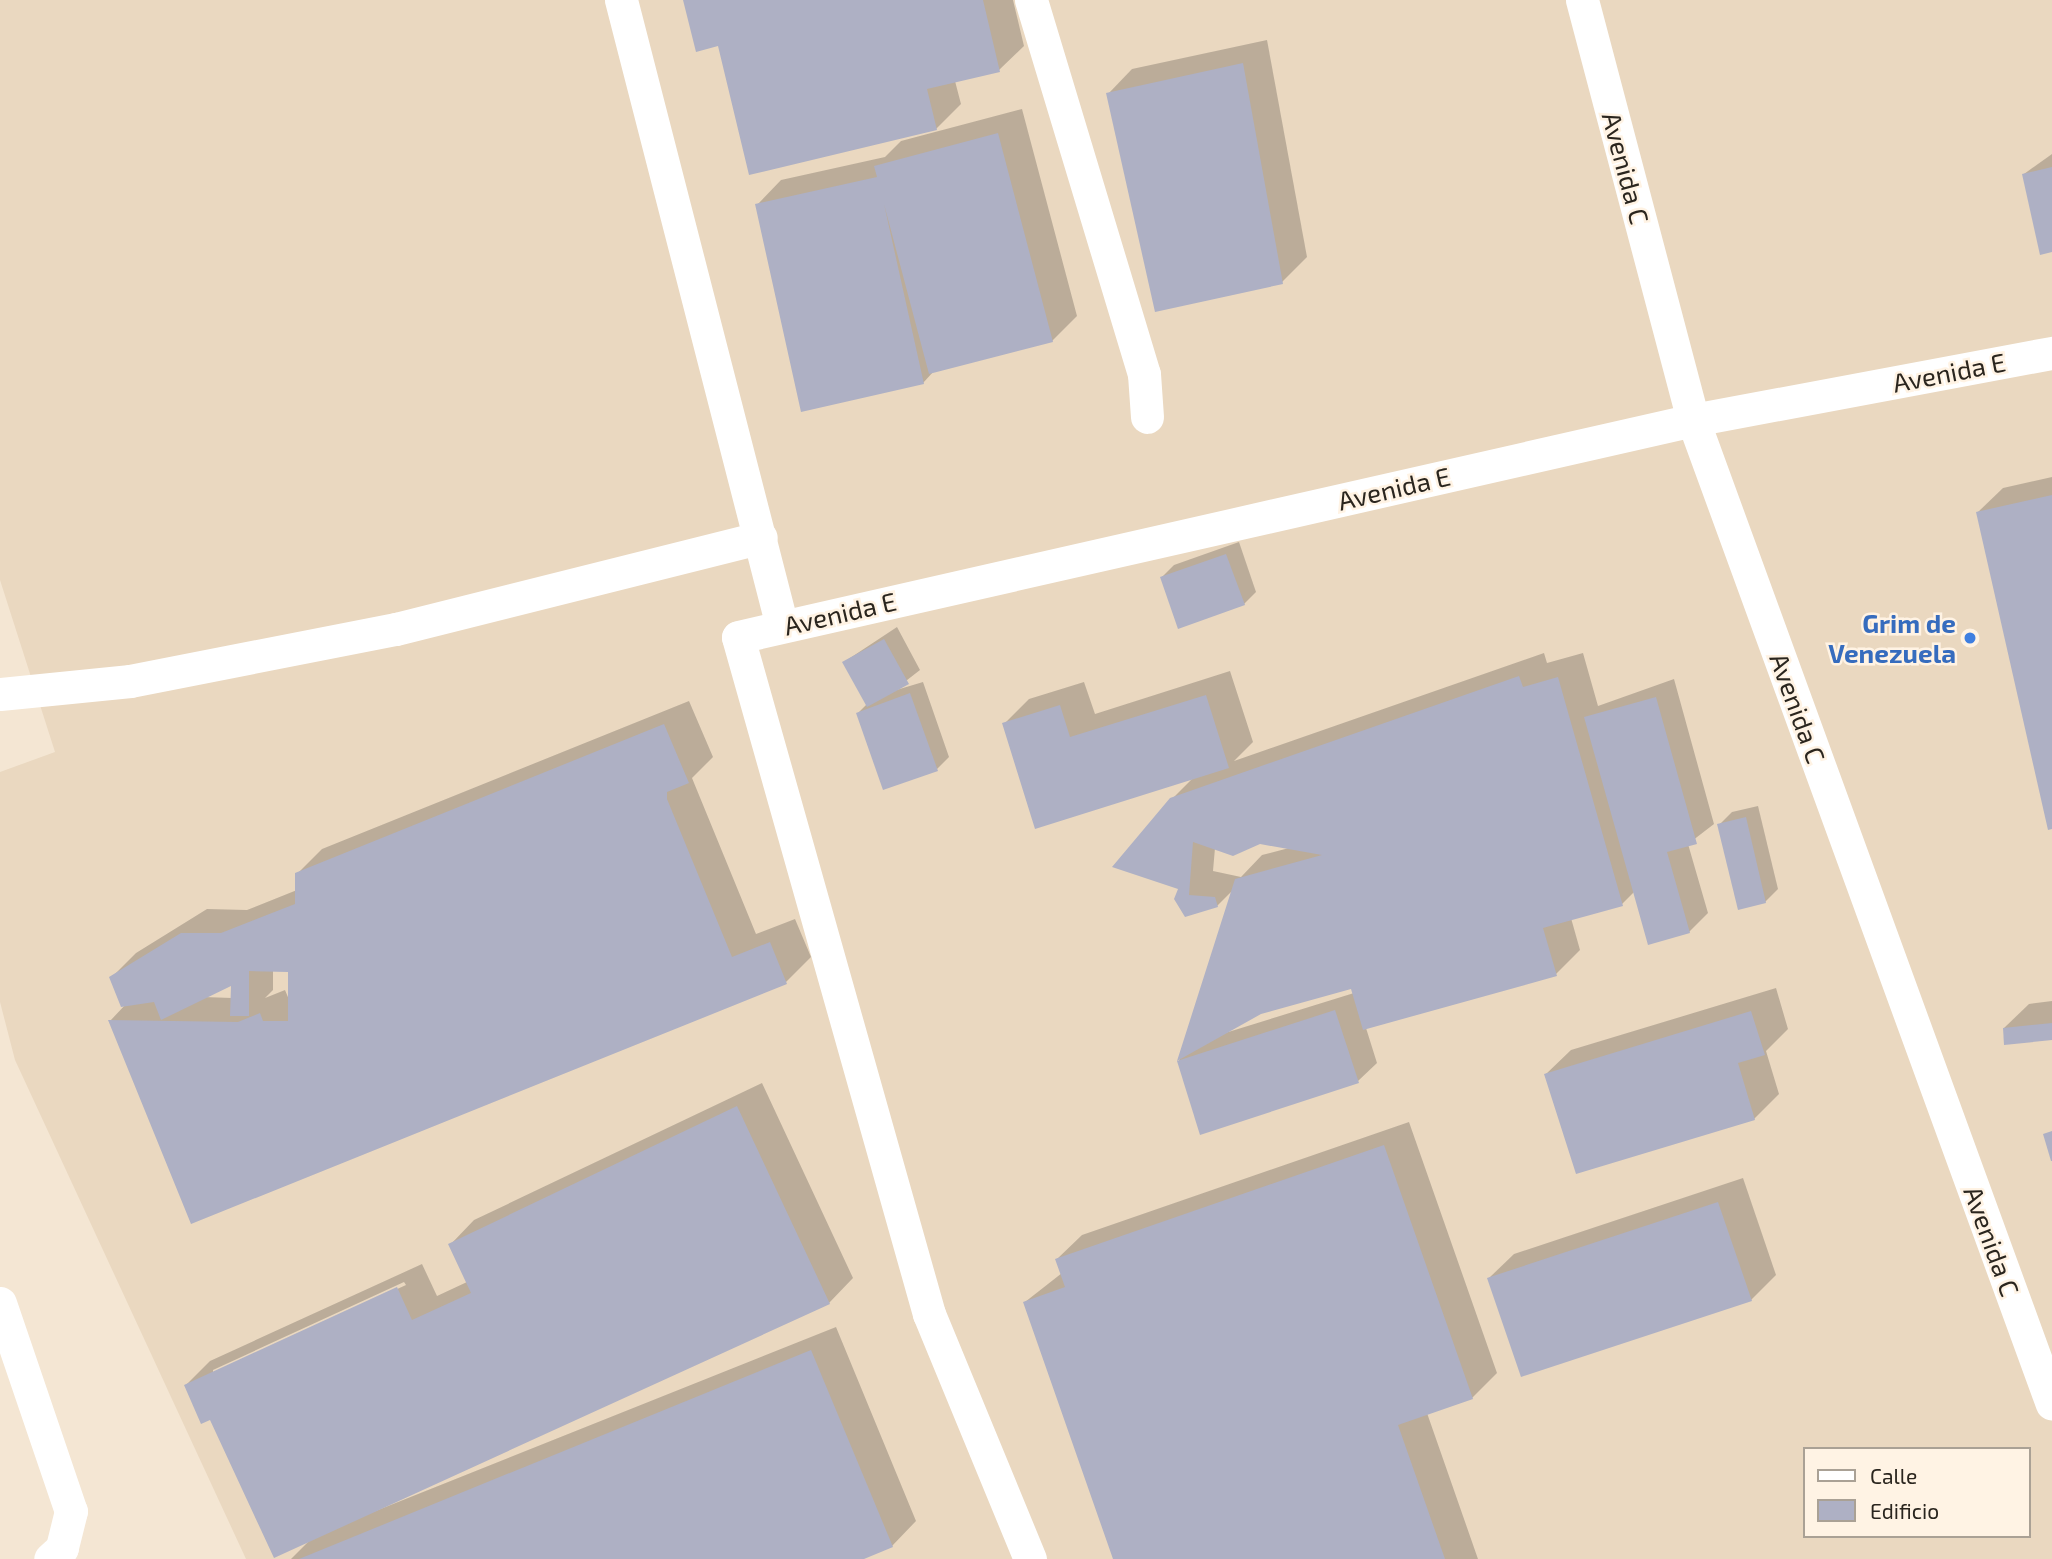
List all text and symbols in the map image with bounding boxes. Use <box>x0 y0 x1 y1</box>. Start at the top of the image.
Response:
street label: Avenida C <box>1596 109 1656 227</box>
street label: Avenida E <box>1890 346 2008 398</box>
street label: Avenida E <box>1335 460 1453 516</box>
street label: Avenida E <box>781 585 899 641</box>
place label: Grim de Venezuela <box>1828 607 1956 668</box>
marker: Grim de Venezuela <box>1962 630 1978 646</box>
street label: Avenida C <box>1764 649 1832 767</box>
street label: Avenida C <box>1958 1182 2026 1300</box>
legend <box>1804 1447 2031 1538</box>
text: Calle <box>1870 1463 1917 1488</box>
text: Edificio <box>1870 1498 1939 1523</box>

